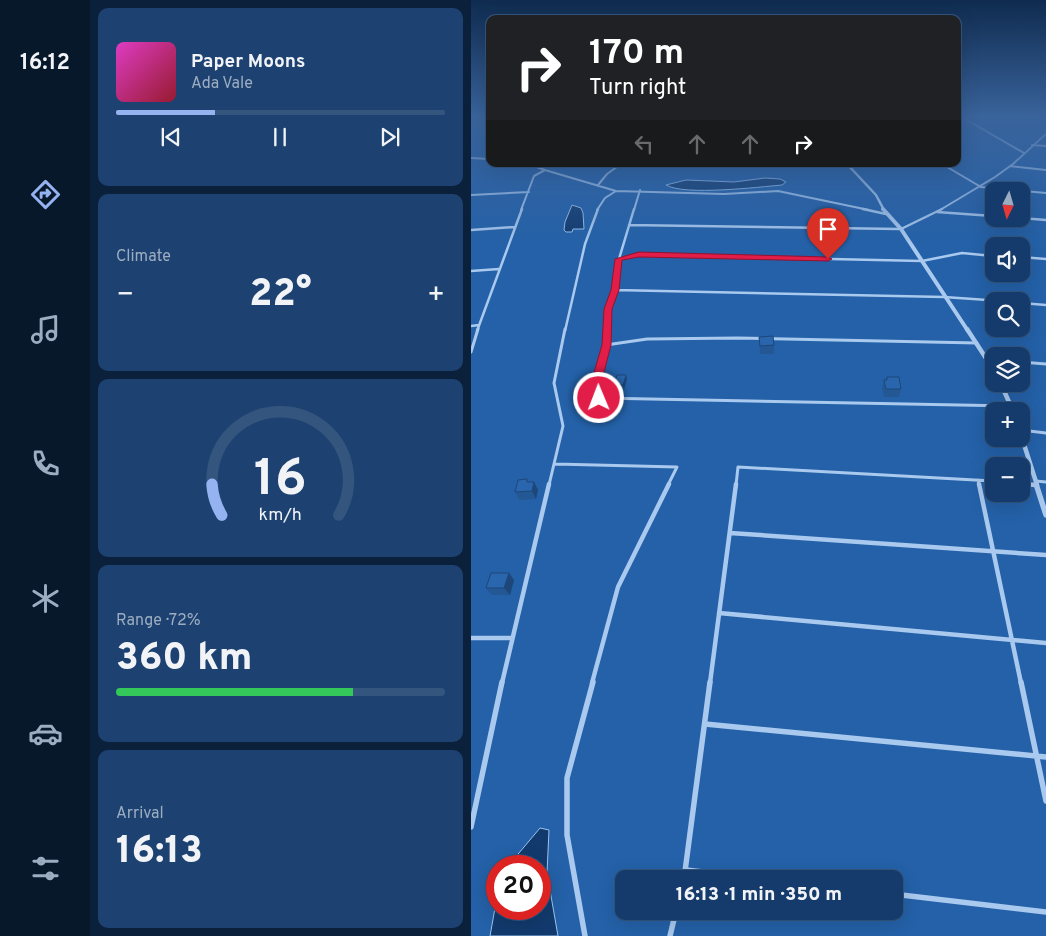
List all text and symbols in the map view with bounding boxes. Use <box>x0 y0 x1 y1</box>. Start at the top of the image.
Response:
text: 170 m <box>589 32 684 76</box>
icon: right <box>506 35 571 100</box>
text: 16:12 <box>20 50 70 77</box>
text: Paper Moons <box>191 50 305 74</box>
text: Ada Vale <box>191 74 253 94</box>
text: Turn right <box>589 75 686 102</box>
icon: previous <box>157 123 185 151</box>
icon: pause <box>266 123 294 151</box>
icon: next <box>376 123 404 151</box>
icon: left <box>630 130 658 158</box>
icon: ahead <box>683 130 711 158</box>
icon: ahead <box>736 130 764 158</box>
icon: right <box>789 130 817 158</box>
icon: directions <box>28 177 63 212</box>
north arrow <box>985 182 1030 228</box>
map controls <box>985 182 1030 502</box>
pin <box>807 208 849 259</box>
icon: arrive <box>814 215 842 243</box>
button: sound <box>985 237 1030 282</box>
text: Climate <box>116 247 171 267</box>
text: 22° <box>249 271 312 320</box>
text: − <box>116 278 134 314</box>
text: + <box>427 278 445 314</box>
button: search <box>985 292 1030 337</box>
icon: music <box>28 312 63 347</box>
button: layers <box>985 347 1030 392</box>
position arrow <box>572 371 624 423</box>
button: + <box>985 402 1030 447</box>
icon: phone <box>28 446 63 481</box>
text: 16 <box>254 448 307 514</box>
button: − <box>985 457 1030 502</box>
text: km/h <box>259 504 302 527</box>
icon: climate <box>28 581 63 616</box>
text: Range · 72% <box>116 611 201 631</box>
text: 360 km <box>116 635 252 684</box>
icon: car <box>28 716 63 751</box>
text: Arrival <box>116 804 164 824</box>
text: 16:13 <box>116 828 203 877</box>
icon: filters <box>28 851 63 886</box>
speed limit sign: 20 <box>486 855 551 920</box>
text: 16:13 · 1 min · 350 m <box>676 883 842 907</box>

